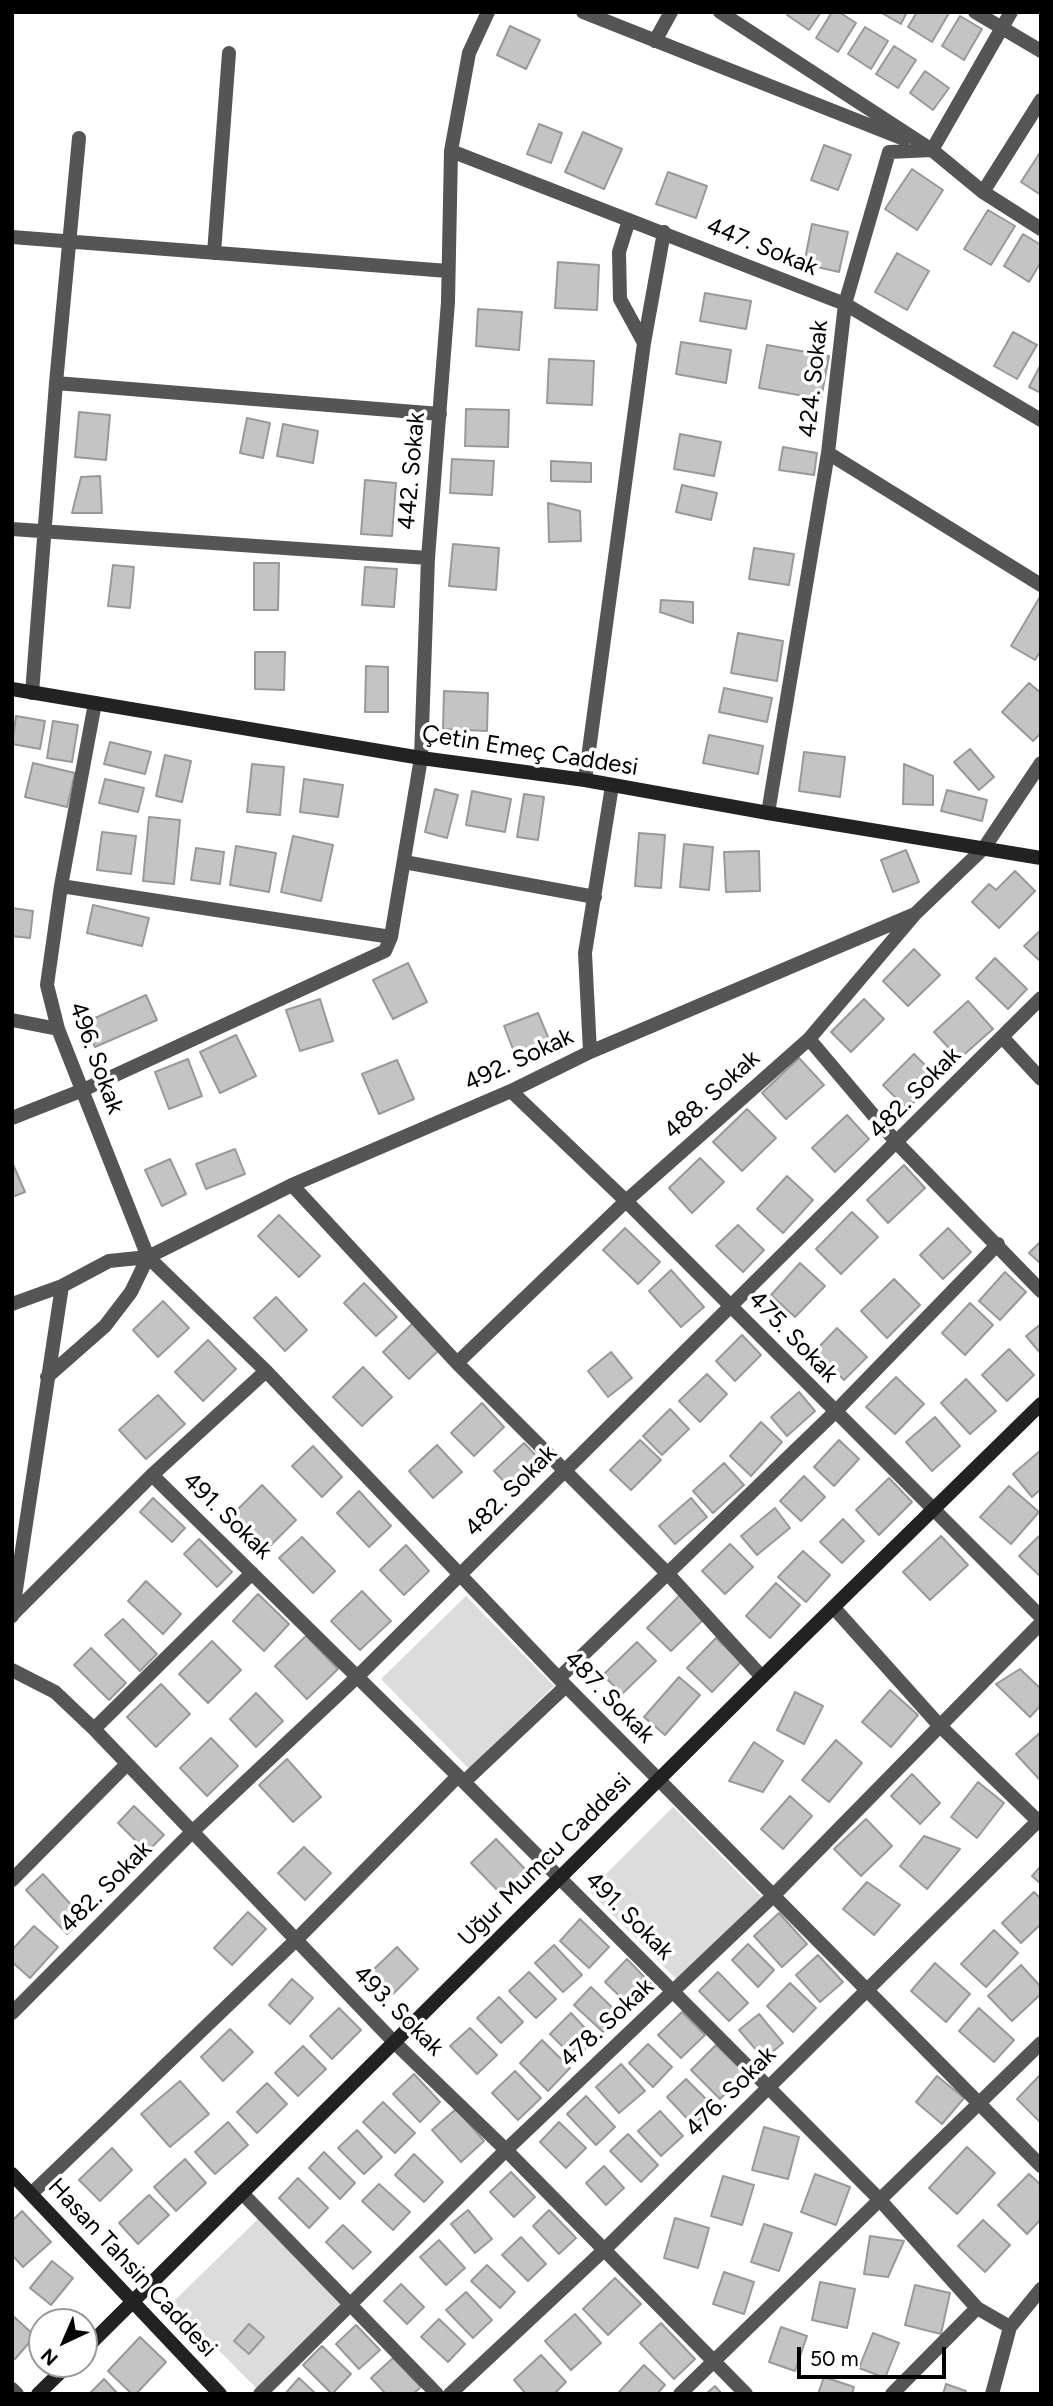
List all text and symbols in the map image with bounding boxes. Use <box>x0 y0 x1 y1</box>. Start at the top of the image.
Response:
street label: 447. Sokak <box>702 212 822 282</box>
street label: 424. Sokak <box>794 319 834 439</box>
street label: 442. Sokak <box>393 411 431 531</box>
street label: Çetin Emeç Caddesi <box>420 720 640 782</box>
street label: 496. Sokak <box>62 998 130 1118</box>
street label: 492. Sokak <box>460 1022 578 1098</box>
street label: 482. Sokak <box>863 1041 967 1145</box>
street label: 488. Sokak <box>658 1044 766 1146</box>
street label: 475. Sokak <box>742 1285 844 1389</box>
street label: 482. Sokak <box>459 1439 563 1543</box>
street label: 491. Sokak <box>176 1466 278 1566</box>
street label: 487. Sokak <box>558 1645 660 1749</box>
street label: Uğur Mumcu Caddesi <box>453 1768 637 1952</box>
street label: 482. Sokak <box>54 1835 158 1939</box>
street label: 491. Sokak <box>579 1866 679 1966</box>
street label: 493. Sokak <box>347 1960 449 2062</box>
street label: 478. Sokak <box>554 1972 660 2074</box>
street label: 476. Sokak <box>680 2041 782 2143</box>
street label: Hasan Tahsin Caddesi <box>42 2173 222 2363</box>
north arrow <box>28 2308 98 2378</box>
scale bar <box>801 2332 950 2376</box>
text: N <box>36 2344 63 2370</box>
text: 50 m <box>810 2346 859 2371</box>

